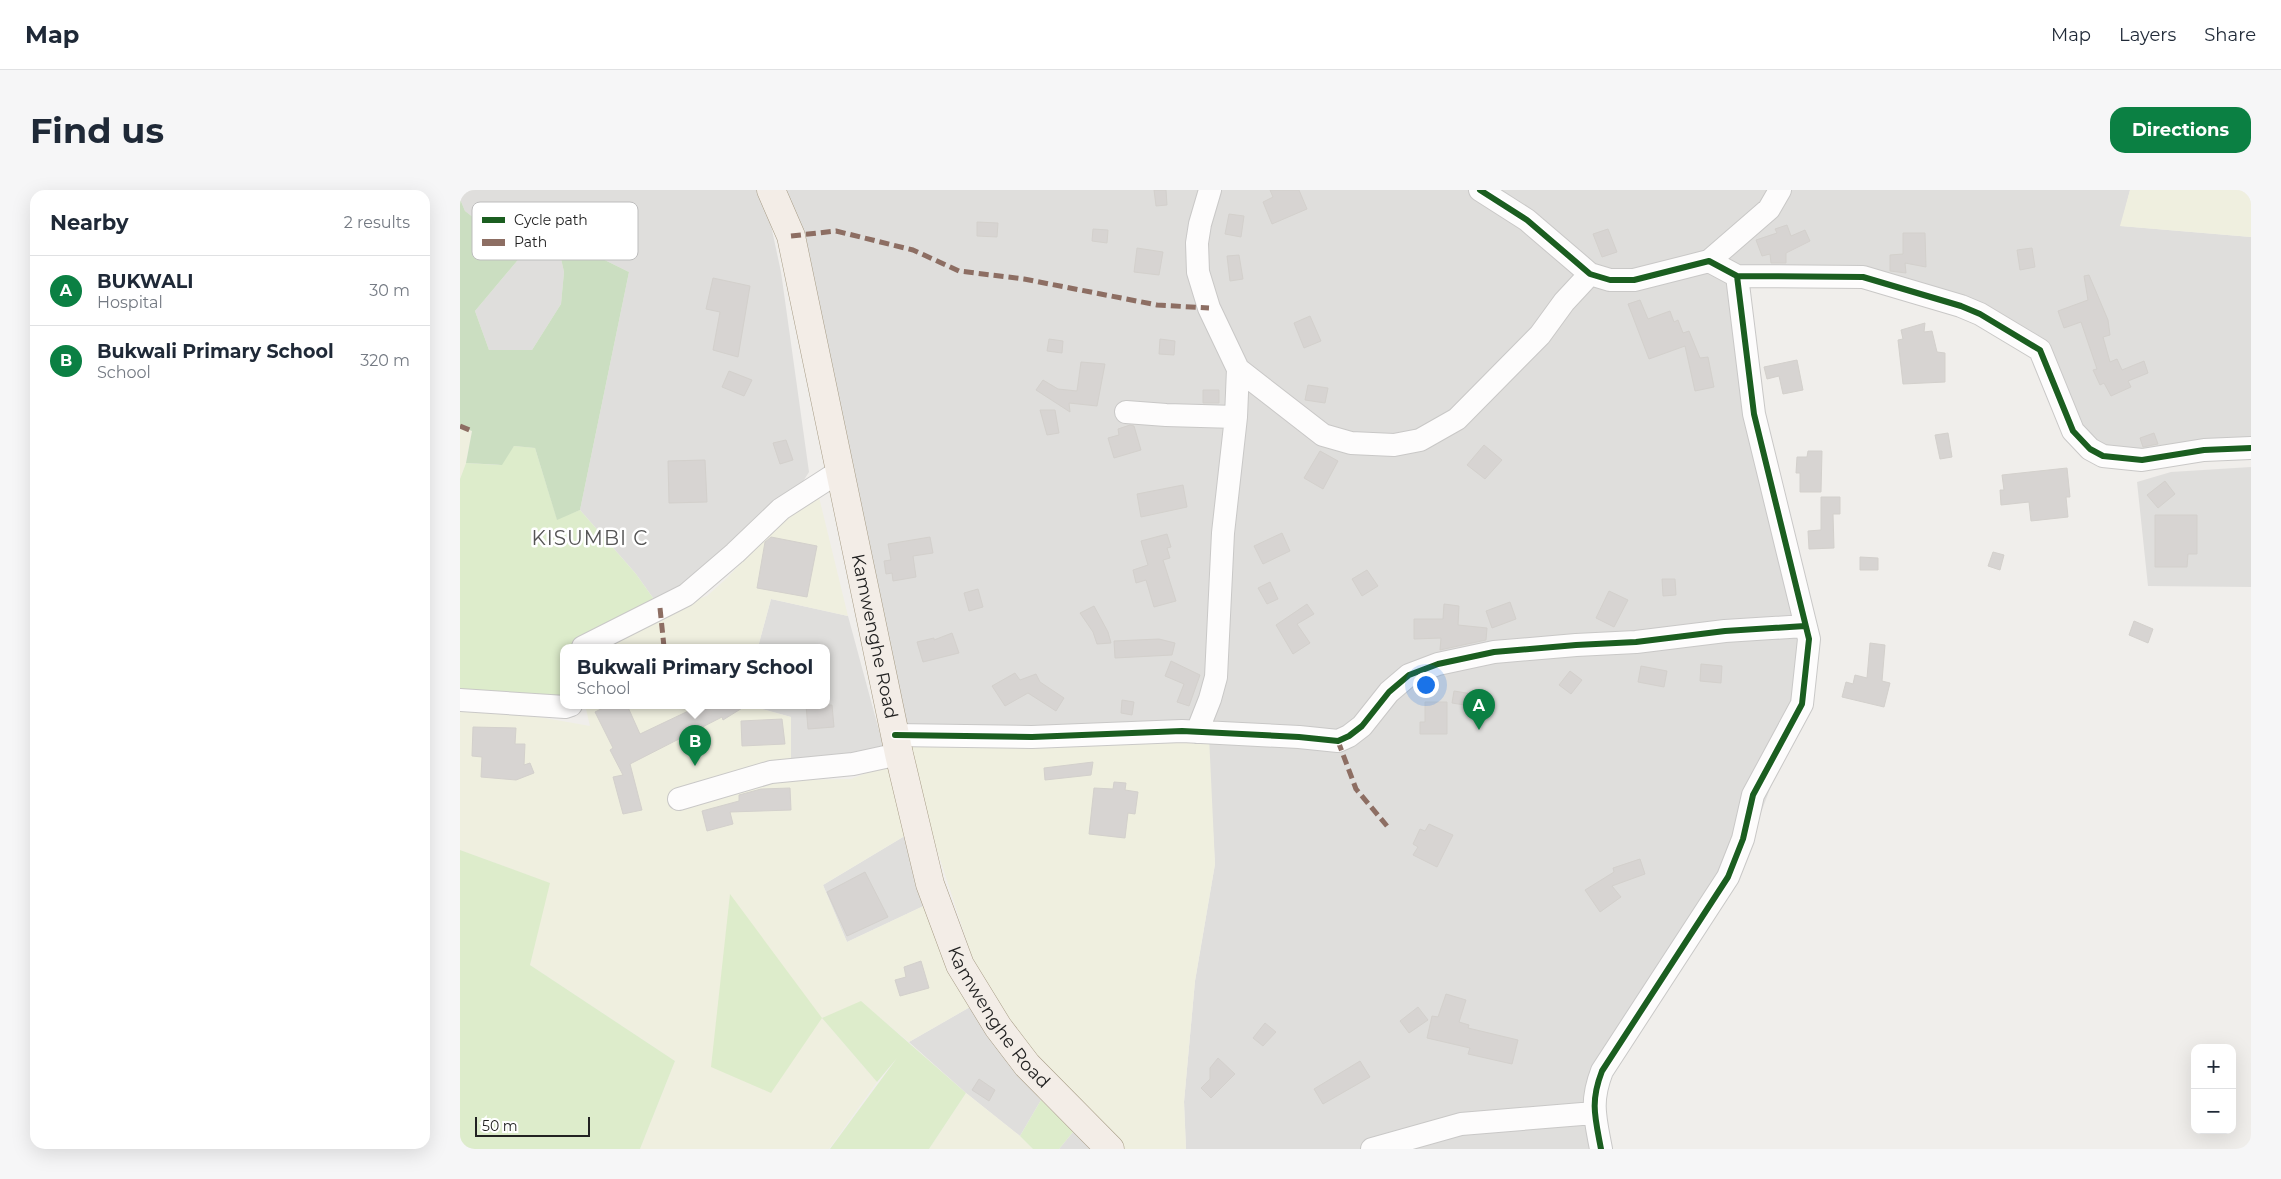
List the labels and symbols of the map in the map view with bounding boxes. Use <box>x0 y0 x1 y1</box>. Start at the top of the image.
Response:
legend <box>472 202 638 260</box>
text: Cycle path <box>514 211 588 229</box>
text: Path <box>514 233 547 251</box>
district label: KISUMBI C <box>531 526 649 550</box>
street label: Kamwenghe Road <box>847 552 902 721</box>
your location <box>1413 672 1439 698</box>
pin: A <box>1463 689 1495 730</box>
pin: B <box>679 725 711 766</box>
street label: Kamwenghe Road <box>943 943 1055 1093</box>
scale bar <box>475 1114 590 1137</box>

